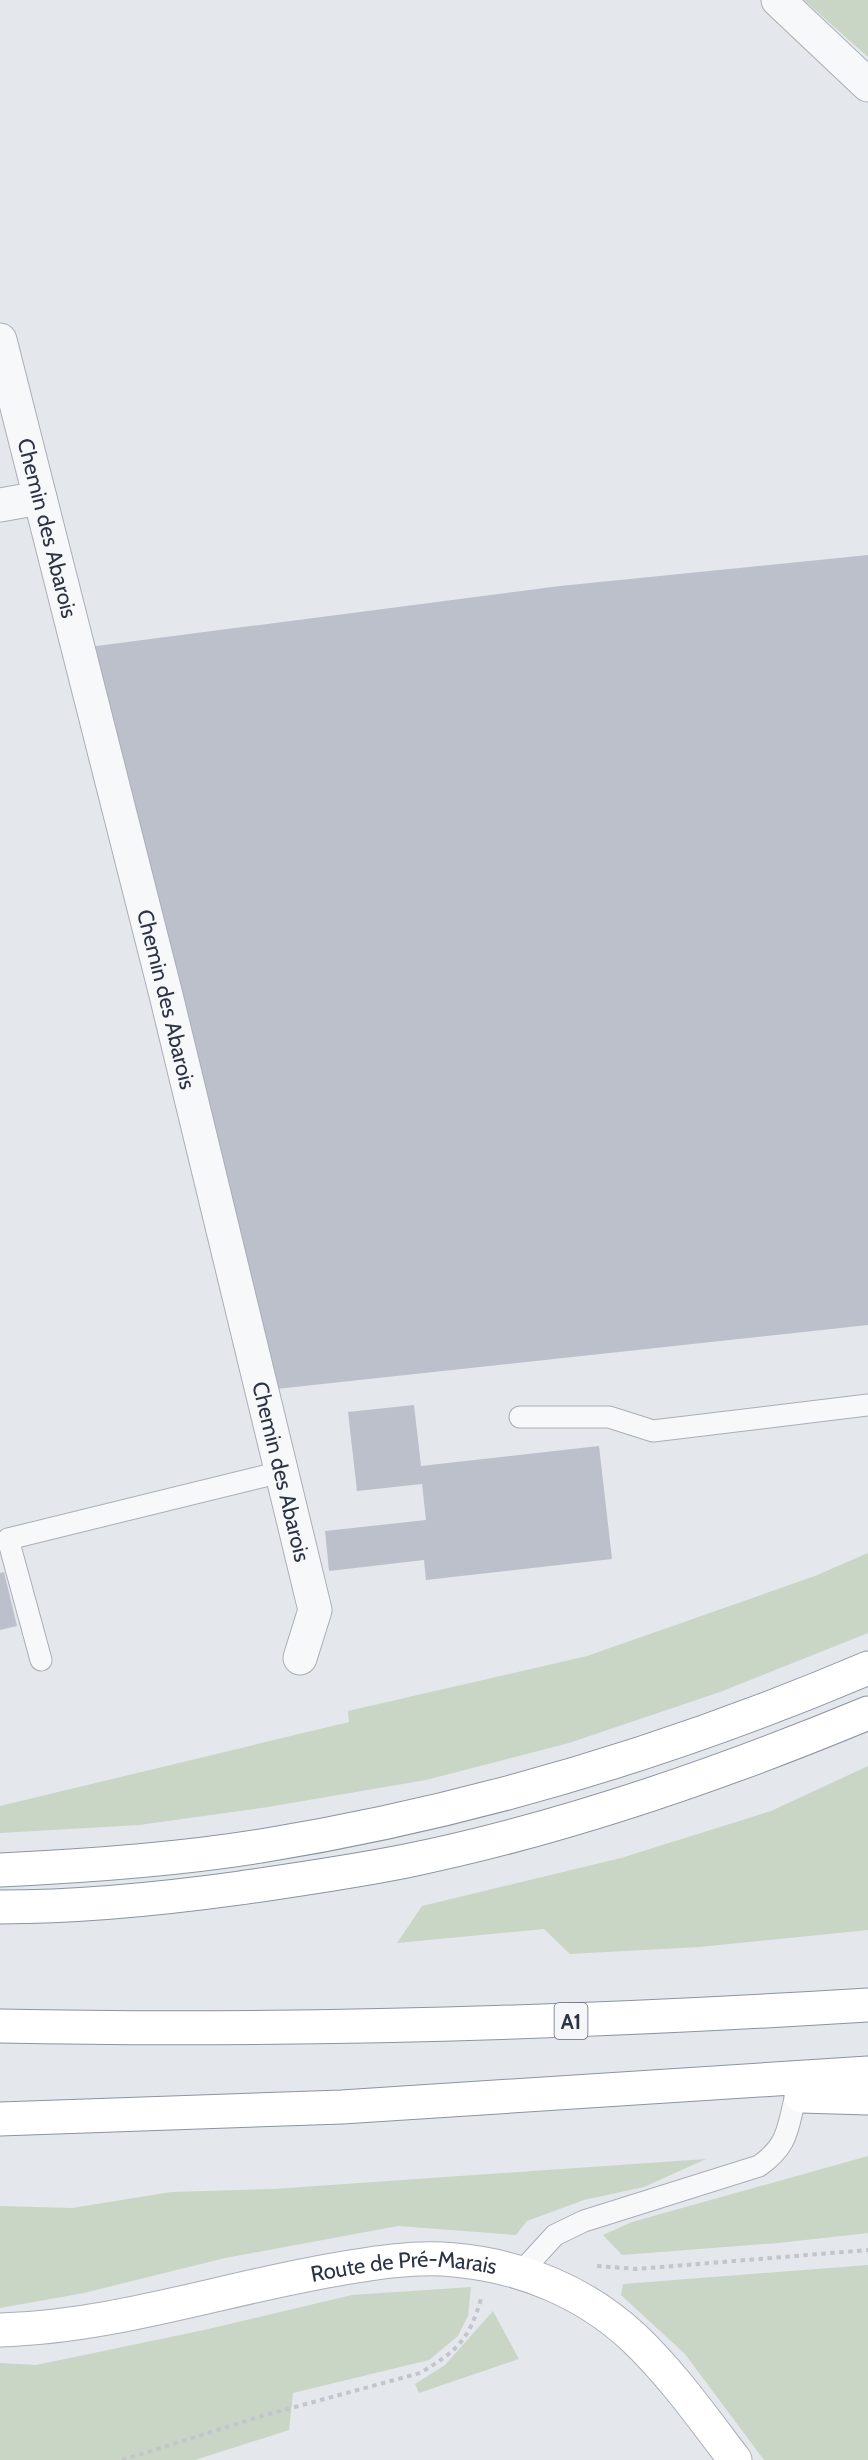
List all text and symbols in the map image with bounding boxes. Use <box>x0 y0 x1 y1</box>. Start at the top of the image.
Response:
street label: Chemin des Abarois <box>12 435 83 621</box>
street label: Chemin des Abarois <box>131 906 202 1092</box>
street label: Chemin des Abarois <box>247 1379 316 1564</box>
road number: A1 <box>554 2003 588 2039</box>
street label: Route de Pré-Marais <box>308 2245 499 2287</box>

